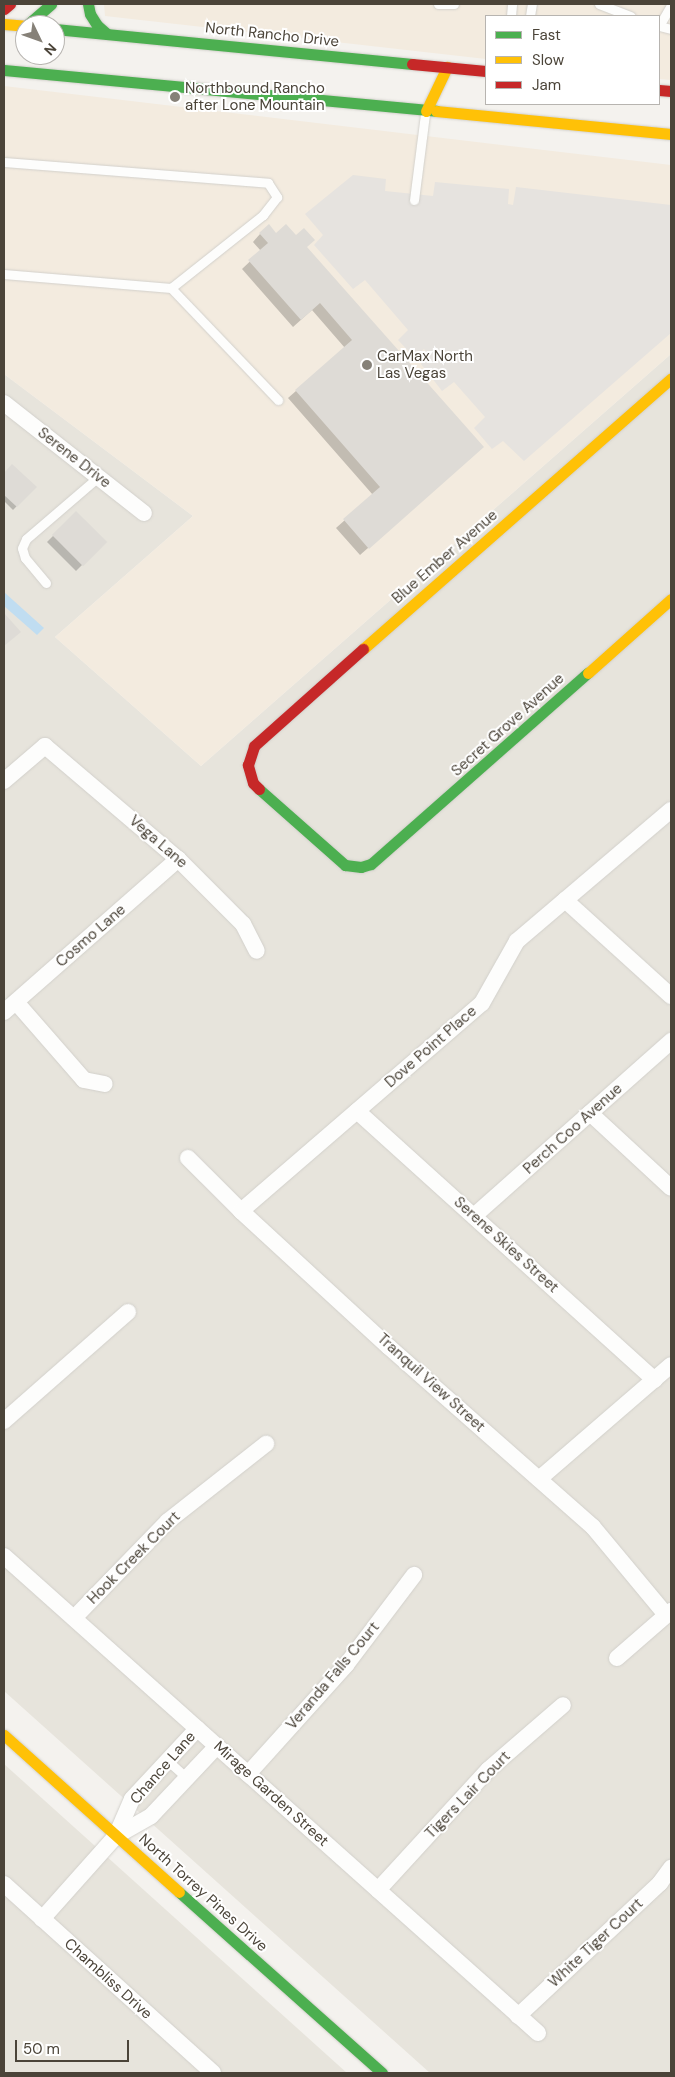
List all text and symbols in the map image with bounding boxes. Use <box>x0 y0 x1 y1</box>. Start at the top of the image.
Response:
north arrow <box>15 15 65 65</box>
legend <box>485 15 660 105</box>
street label: North Rancho Drive <box>204 19 340 51</box>
text: Fast <box>532 25 561 45</box>
text: N <box>40 40 61 59</box>
text: Slow <box>532 50 564 70</box>
text: Jam <box>532 75 561 95</box>
place label: Northbound Rancho after Lone Mountain <box>185 79 325 114</box>
marker: Northbound Rancho after Lone Mountain <box>169 91 181 103</box>
place label: CarMax North Las Vegas <box>377 347 473 382</box>
marker: CarMax North Las Vegas <box>361 359 373 371</box>
street label: Serene Drive <box>34 424 114 492</box>
street label: Blue Ember Avenue <box>389 506 501 608</box>
street label: Secret Grove Avenue <box>448 670 568 780</box>
street label: Vega Lane <box>125 812 191 872</box>
street label: Cosmo Lane <box>52 901 130 971</box>
street label: Dove Point Place <box>382 1002 480 1092</box>
street label: Perch Coo Avenue <box>520 1080 626 1178</box>
street label: Serene Skies Street <box>450 1193 562 1297</box>
street label: Tranquil View Street <box>373 1330 489 1436</box>
street label: Hook Creek Court <box>84 1508 184 1608</box>
street label: Veranda Falls Court <box>283 1619 383 1733</box>
street label: Chance Lane <box>127 1728 199 1808</box>
street label: Mirage Garden Street <box>210 1738 332 1850</box>
street label: Tigers Lair Court <box>422 1748 514 1842</box>
street label: North Torrey Pines Drive <box>135 1830 271 1956</box>
street label: White Tiger Court <box>545 1895 647 1991</box>
street label: Chambliss Drive <box>60 1935 156 2023</box>
scale bar <box>18 2030 131 2062</box>
text: 50 m <box>23 2039 60 2059</box>

